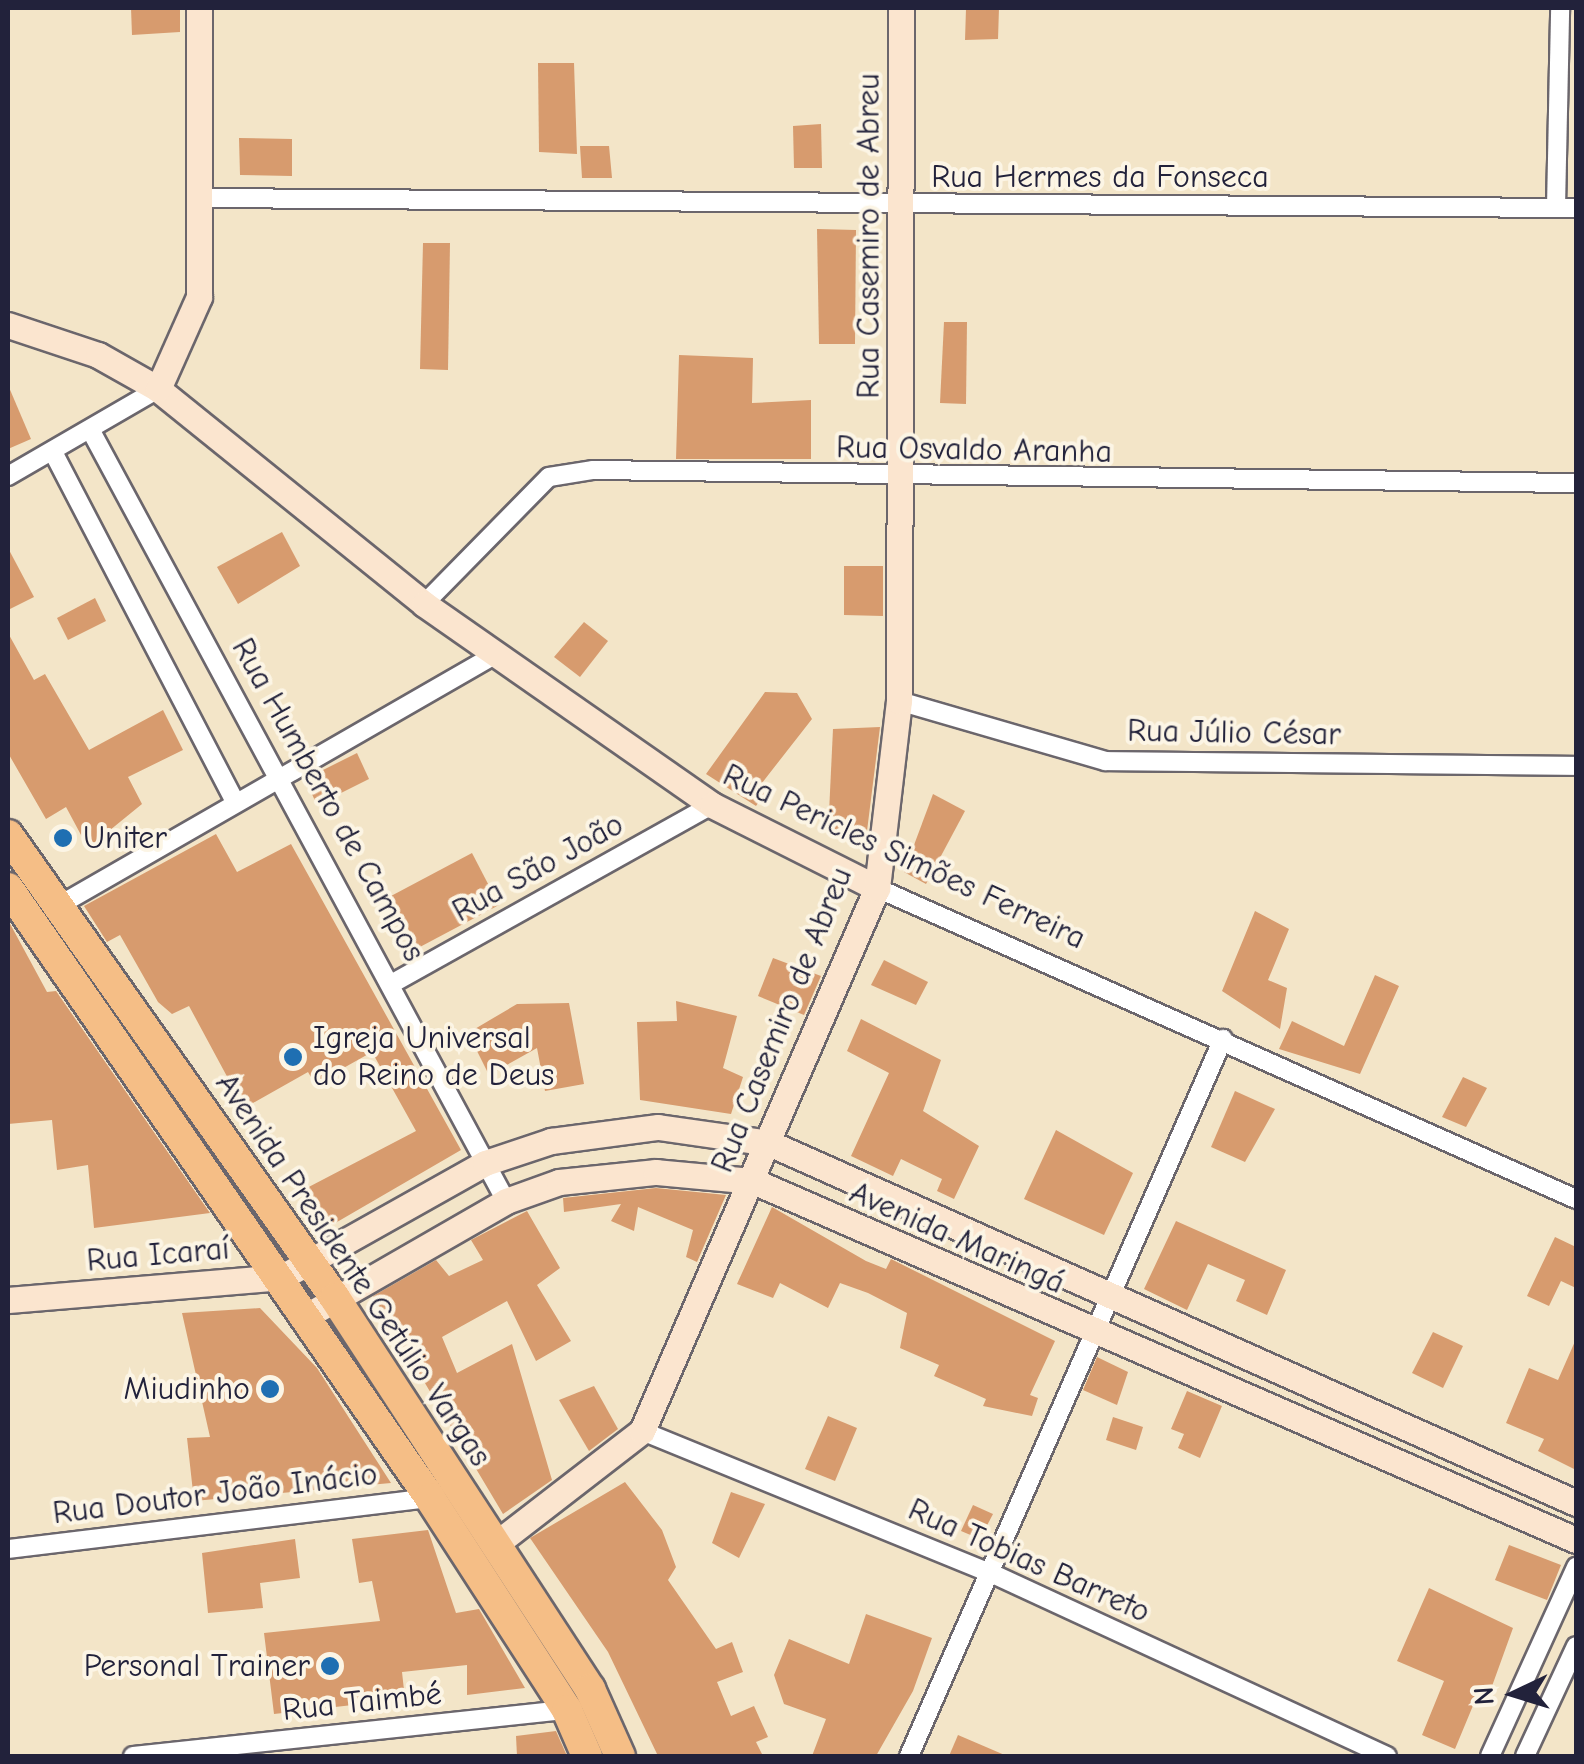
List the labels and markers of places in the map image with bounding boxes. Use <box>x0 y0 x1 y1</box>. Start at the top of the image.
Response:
place label: Uniter <box>83 819 167 857</box>
marker: Uniter <box>52 827 74 849</box>
place label: Igreja Universal do Reino de Deus <box>313 1020 554 1095</box>
marker: Igreja Universal do Reino de Deus <box>282 1046 304 1068</box>
place label: Miudinho <box>124 1370 250 1408</box>
marker: Miudinho <box>259 1378 281 1400</box>
place label: Personal Trainer <box>84 1647 310 1685</box>
marker: Personal Trainer <box>319 1655 341 1677</box>

